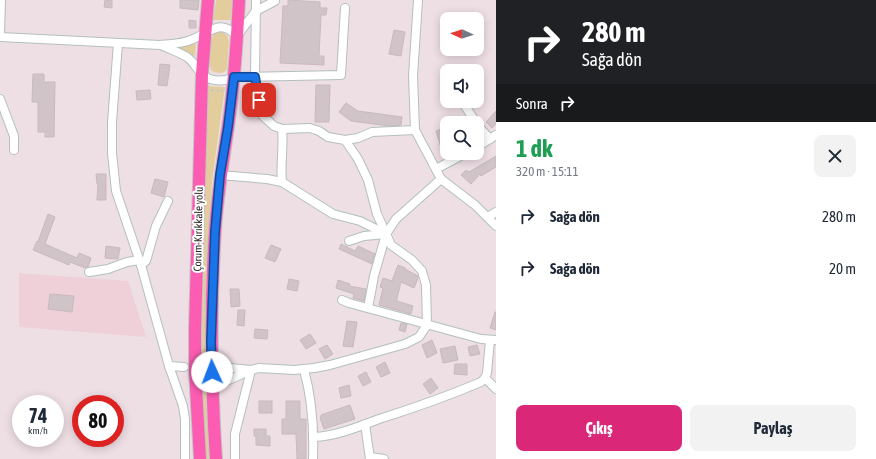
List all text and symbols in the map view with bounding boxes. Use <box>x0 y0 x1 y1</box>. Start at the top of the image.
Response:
north arrow <box>440 12 484 56</box>
map controls <box>440 12 484 160</box>
icon: right <box>516 16 568 68</box>
text: 280 m <box>582 16 645 48</box>
text: Sağa dön <box>582 49 642 70</box>
button: sound <box>440 64 484 108</box>
pin <box>242 83 276 117</box>
icon: arrive <box>248 89 270 111</box>
icon: right <box>556 92 578 114</box>
text: Sonra <box>516 95 548 112</box>
button: search <box>440 116 484 160</box>
text: 1 dk <box>516 135 553 162</box>
button: close <box>814 135 856 177</box>
text: 320 m · 15:11 <box>516 164 579 179</box>
street label: Çorum-Kırıkkale yolu <box>191 186 205 272</box>
icon: right <box>516 205 538 227</box>
text: Sağa dön <box>550 208 600 225</box>
text: 280 m <box>822 208 856 225</box>
icon: right <box>516 257 538 279</box>
text: Sağa dön <box>550 260 600 277</box>
text: 20 m <box>829 260 856 277</box>
position arrow <box>191 351 233 393</box>
speed limit sign: 80 <box>72 395 124 447</box>
text: 74 <box>29 404 47 427</box>
button: Çıkış <box>516 405 682 451</box>
button: Paylaş <box>690 405 856 451</box>
text: km/h <box>28 425 48 436</box>

